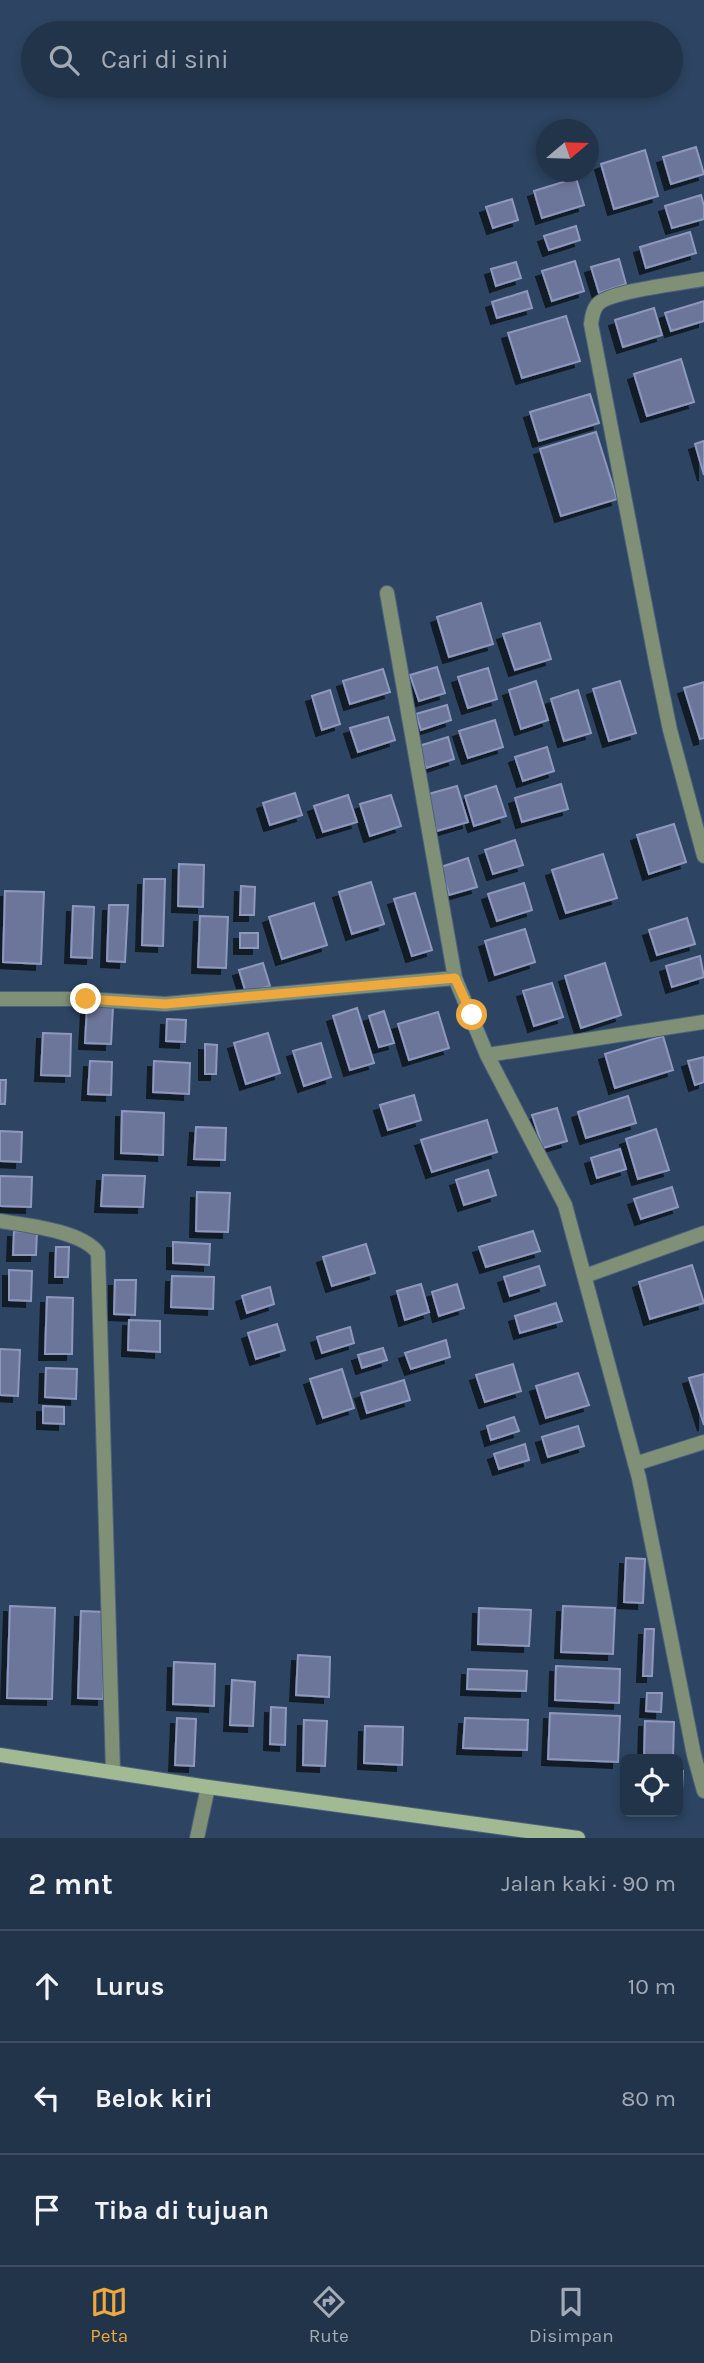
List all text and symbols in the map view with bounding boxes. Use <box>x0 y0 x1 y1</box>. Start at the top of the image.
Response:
search box <box>21 21 683 98</box>
icon: search <box>45 41 83 79</box>
text: Cari di sini <box>101 44 229 75</box>
north arrow <box>536 119 599 182</box>
route end <box>70 983 101 1014</box>
route start <box>456 999 487 1030</box>
map controls <box>620 1754 683 1817</box>
button: locate <box>620 1754 683 1817</box>
text: 2 mnt <box>28 1866 113 1902</box>
text: Jalan kaki · 90 m <box>501 1870 676 1897</box>
icon: ahead <box>28 1967 66 2005</box>
text: Lurus <box>95 1971 164 2002</box>
text: 10 m <box>628 1973 676 2000</box>
icon: left <box>28 2079 66 2117</box>
text: Belok kiri <box>95 2083 213 2114</box>
text: 80 m <box>621 2085 676 2112</box>
icon: arrive <box>28 2191 66 2229</box>
text: Tiba di tujuan <box>95 2195 269 2226</box>
tab: Peta <box>90 2283 128 2347</box>
tab: Rute <box>309 2283 349 2347</box>
tab: Disimpan <box>529 2283 614 2347</box>

